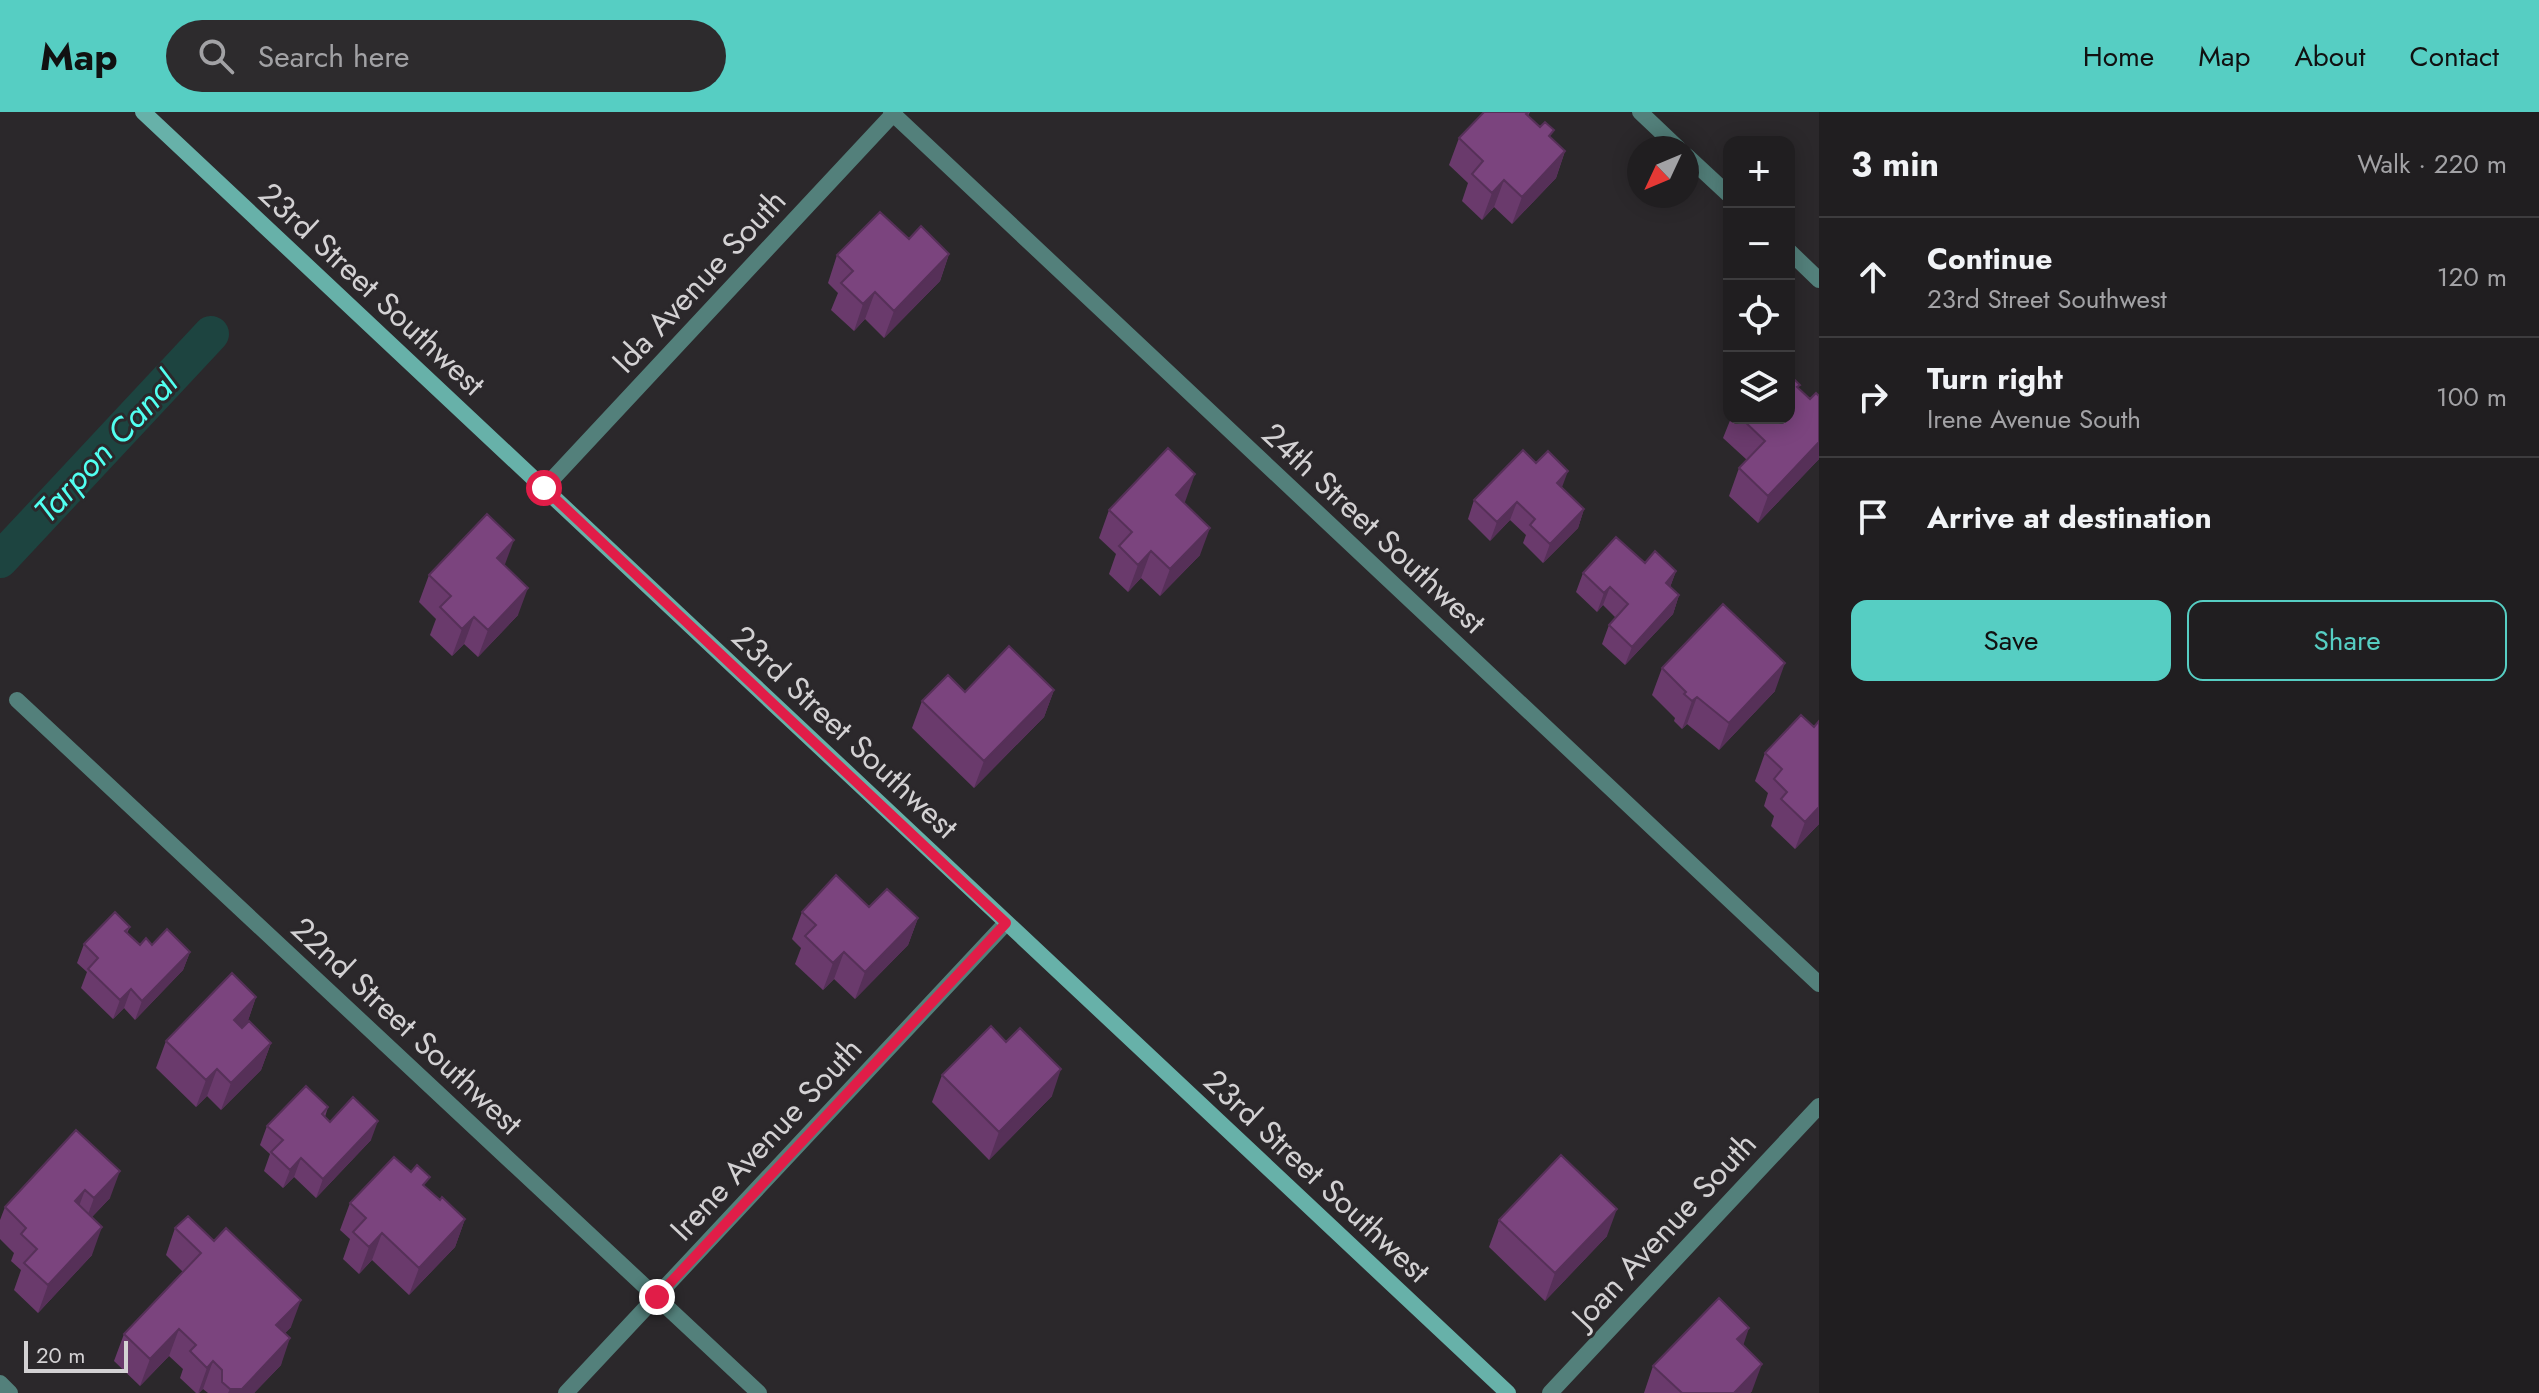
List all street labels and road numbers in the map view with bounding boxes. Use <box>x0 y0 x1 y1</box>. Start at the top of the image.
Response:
street label: 23rd Street Southwest <box>248 172 496 407</box>
street label: Ida Avenue South <box>601 179 797 383</box>
street label: 24th Street Southwest <box>1252 412 1496 644</box>
street label: 23rd Street Southwest <box>721 615 969 850</box>
street label: 22nd Street Southwest <box>281 906 533 1146</box>
street label: Irene Avenue South <box>659 1027 873 1251</box>
street label: 23rd Street Southwest <box>1193 1059 1441 1294</box>
street label: Joan Avenue South <box>1558 1122 1767 1341</box>

